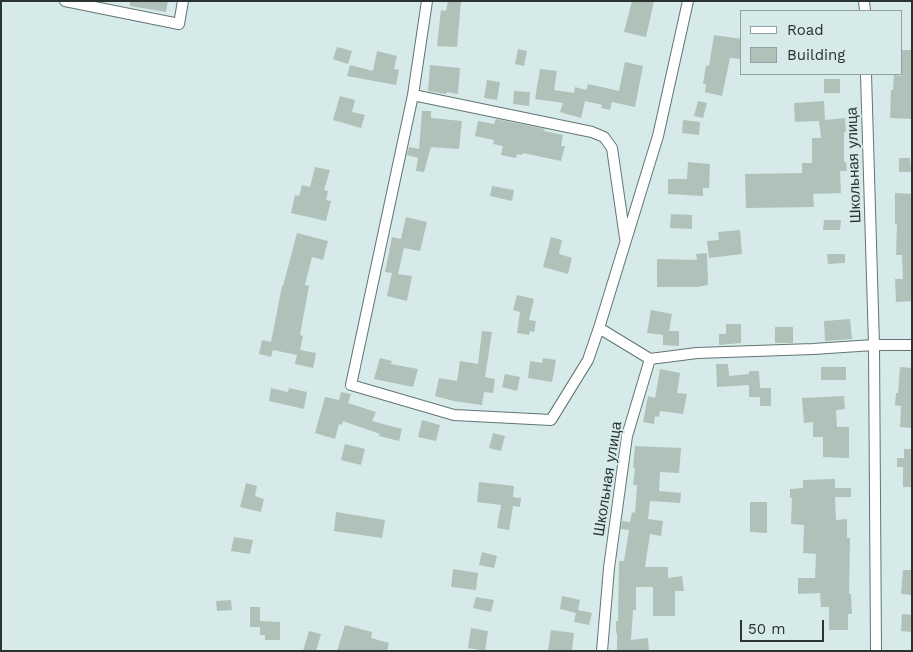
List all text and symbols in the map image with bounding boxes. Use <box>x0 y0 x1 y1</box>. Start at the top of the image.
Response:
legend <box>740 10 903 75</box>
text: Road <box>787 21 824 39</box>
text: Building <box>787 46 845 64</box>
street label: Школьная улица <box>843 107 865 223</box>
street label: Школьная улица <box>590 420 626 538</box>
scale bar <box>743 610 827 642</box>
text: 50 m <box>748 620 785 638</box>

